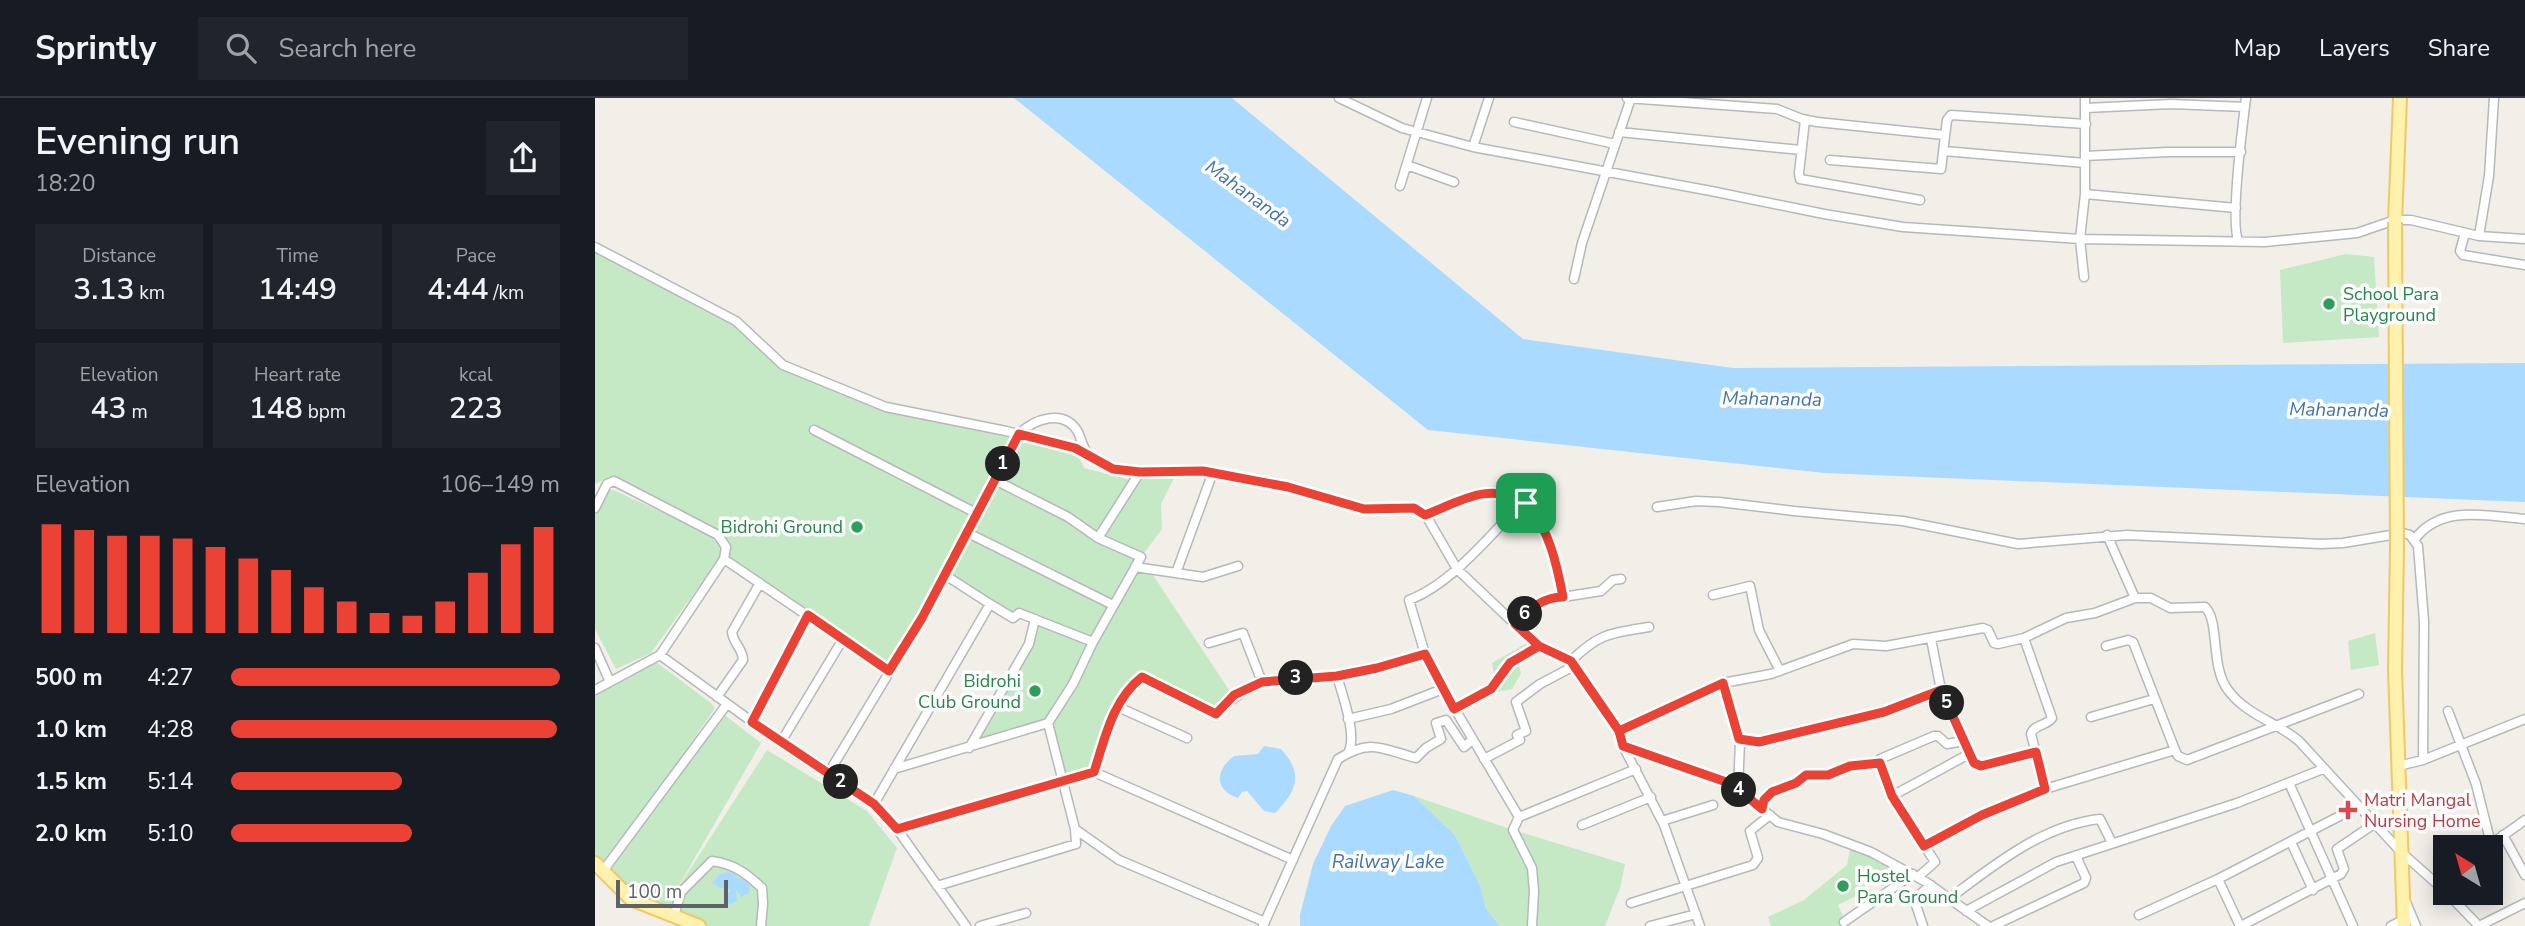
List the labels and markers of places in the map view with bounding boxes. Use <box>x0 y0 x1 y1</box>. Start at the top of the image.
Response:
place label: School Para Playground <box>2343 282 2439 327</box>
marker: School Para Playground <box>2321 296 2337 312</box>
pin: 1 <box>985 446 1021 482</box>
pin <box>1496 473 1556 533</box>
place label: Bidrohi Ground <box>721 515 843 539</box>
marker: Bidrohi Ground <box>849 519 865 535</box>
pin: 6 <box>1507 596 1543 632</box>
pin: 3 <box>1279 660 1313 696</box>
place label: Bidrohi Club Ground <box>918 669 1021 714</box>
marker: Bidrohi Club Ground <box>1027 683 1043 699</box>
pin: 5 <box>1929 686 1965 720</box>
pin: 2 <box>824 764 859 800</box>
pin: 4 <box>1721 772 1757 808</box>
place label: Matri Mangal Nursing Home <box>2364 788 2481 833</box>
marker: Matri Mangal Nursing Home <box>2338 800 2358 820</box>
place label: Hostel Para Ground <box>1857 864 1958 909</box>
marker: Hostel Para Ground <box>1835 878 1851 894</box>

